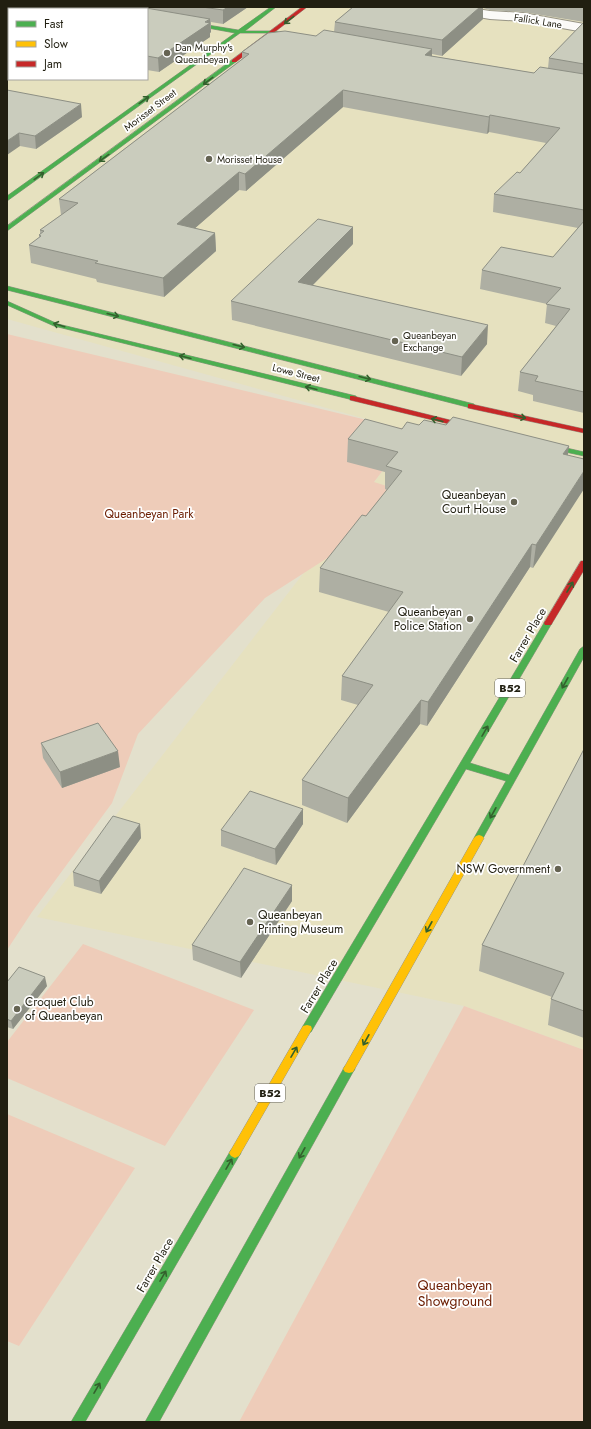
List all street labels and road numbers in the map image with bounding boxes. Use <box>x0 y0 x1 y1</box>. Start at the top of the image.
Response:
street label: Fallick Lane <box>513 10 563 32</box>
street label: Morisset Street <box>121 85 180 135</box>
street label: Lowe Street <box>271 360 322 386</box>
street label: Farrer Place <box>505 604 551 666</box>
road number: B52 <box>495 679 525 697</box>
street label: Farrer Place <box>296 955 342 1017</box>
road number: B52 <box>255 1084 285 1102</box>
street label: Farrer Place <box>132 1234 178 1296</box>

